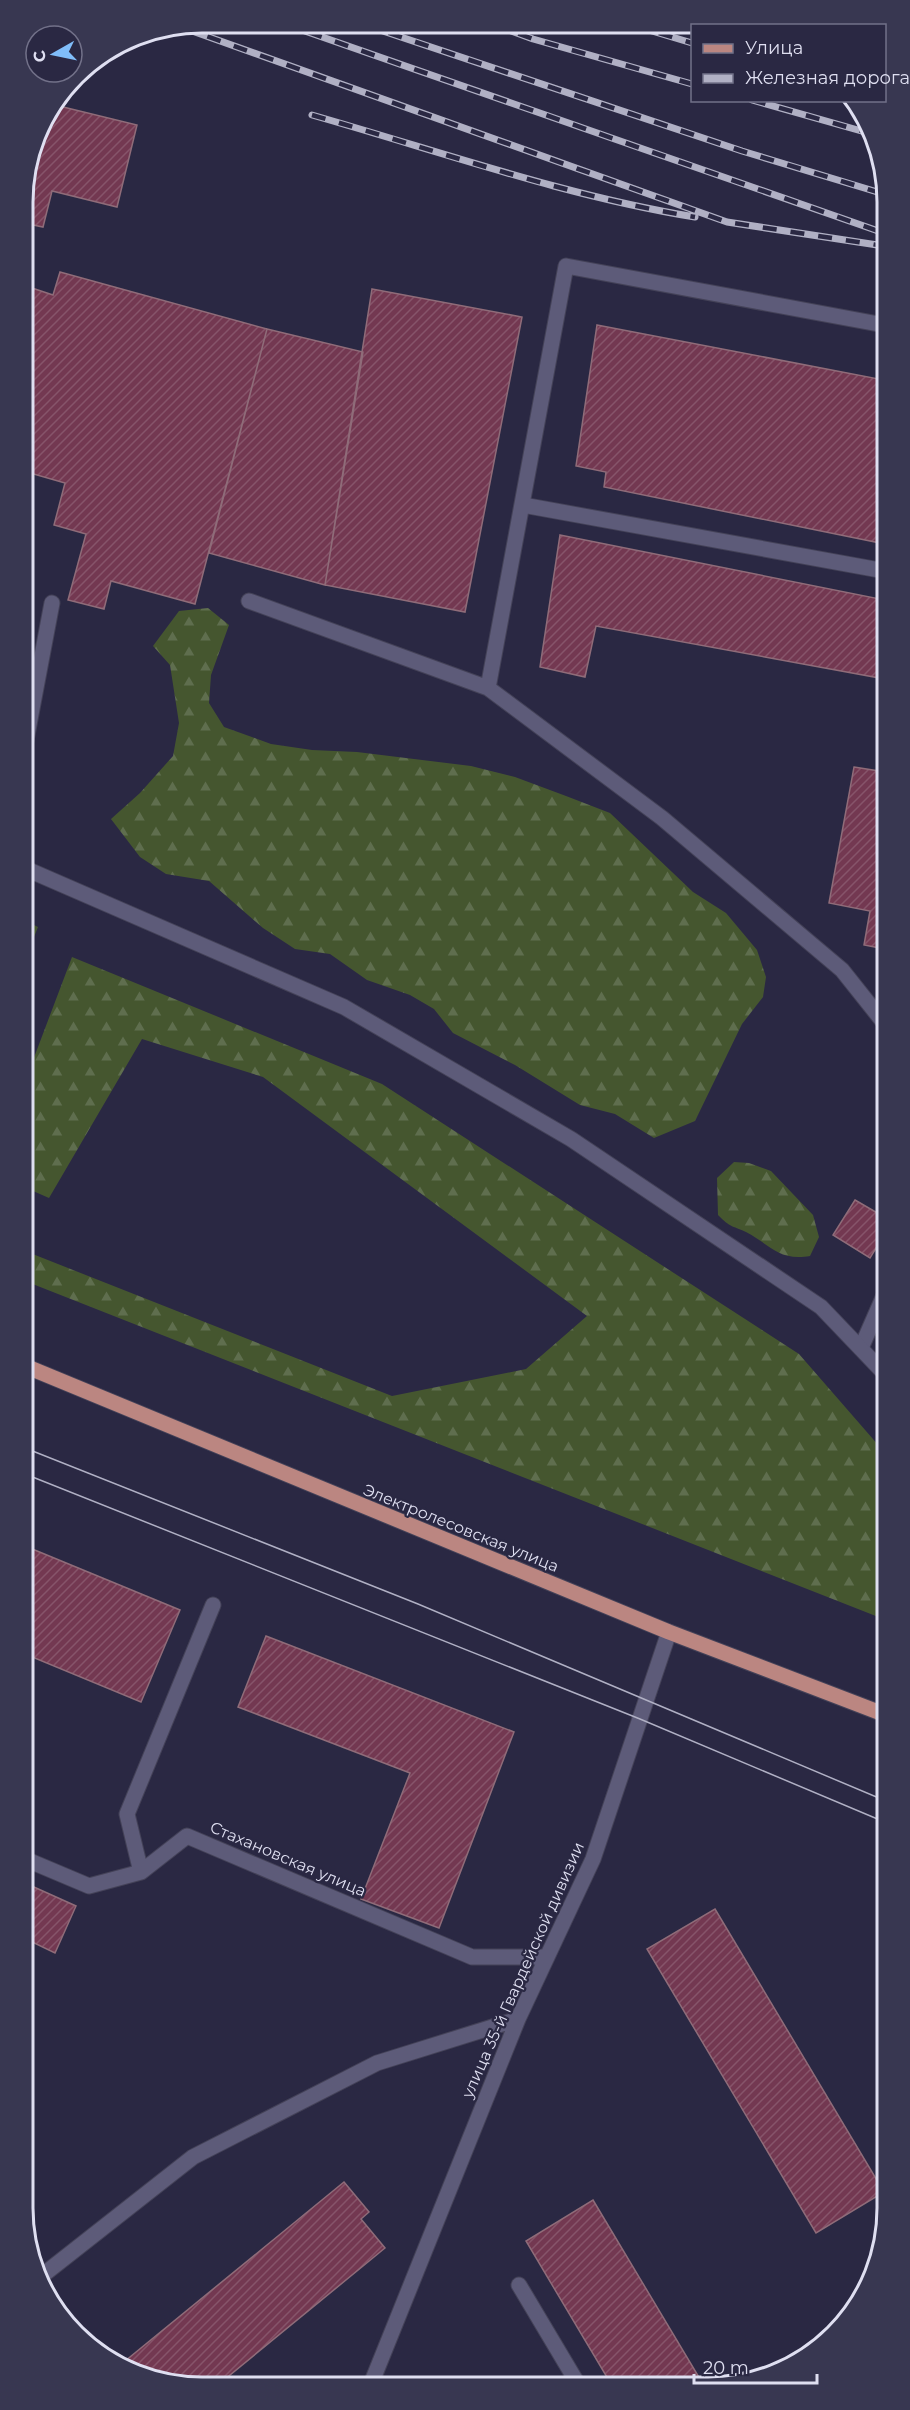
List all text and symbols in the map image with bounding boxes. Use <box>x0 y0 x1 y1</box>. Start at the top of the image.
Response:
north arrow <box>24 24 84 84</box>
legend <box>691 24 886 102</box>
text: Улица <box>745 37 803 59</box>
text: С <box>29 49 50 63</box>
text: Железная дорога <box>745 67 910 89</box>
street label: Электролесовская улица <box>361 1480 561 1576</box>
street label: Стахановская улица <box>207 1817 369 1901</box>
street label: улица 35-й Гвардейской дивизии <box>457 1839 588 2102</box>
scale bar <box>694 2347 817 2385</box>
text: 20 m <box>703 2357 749 2379</box>

